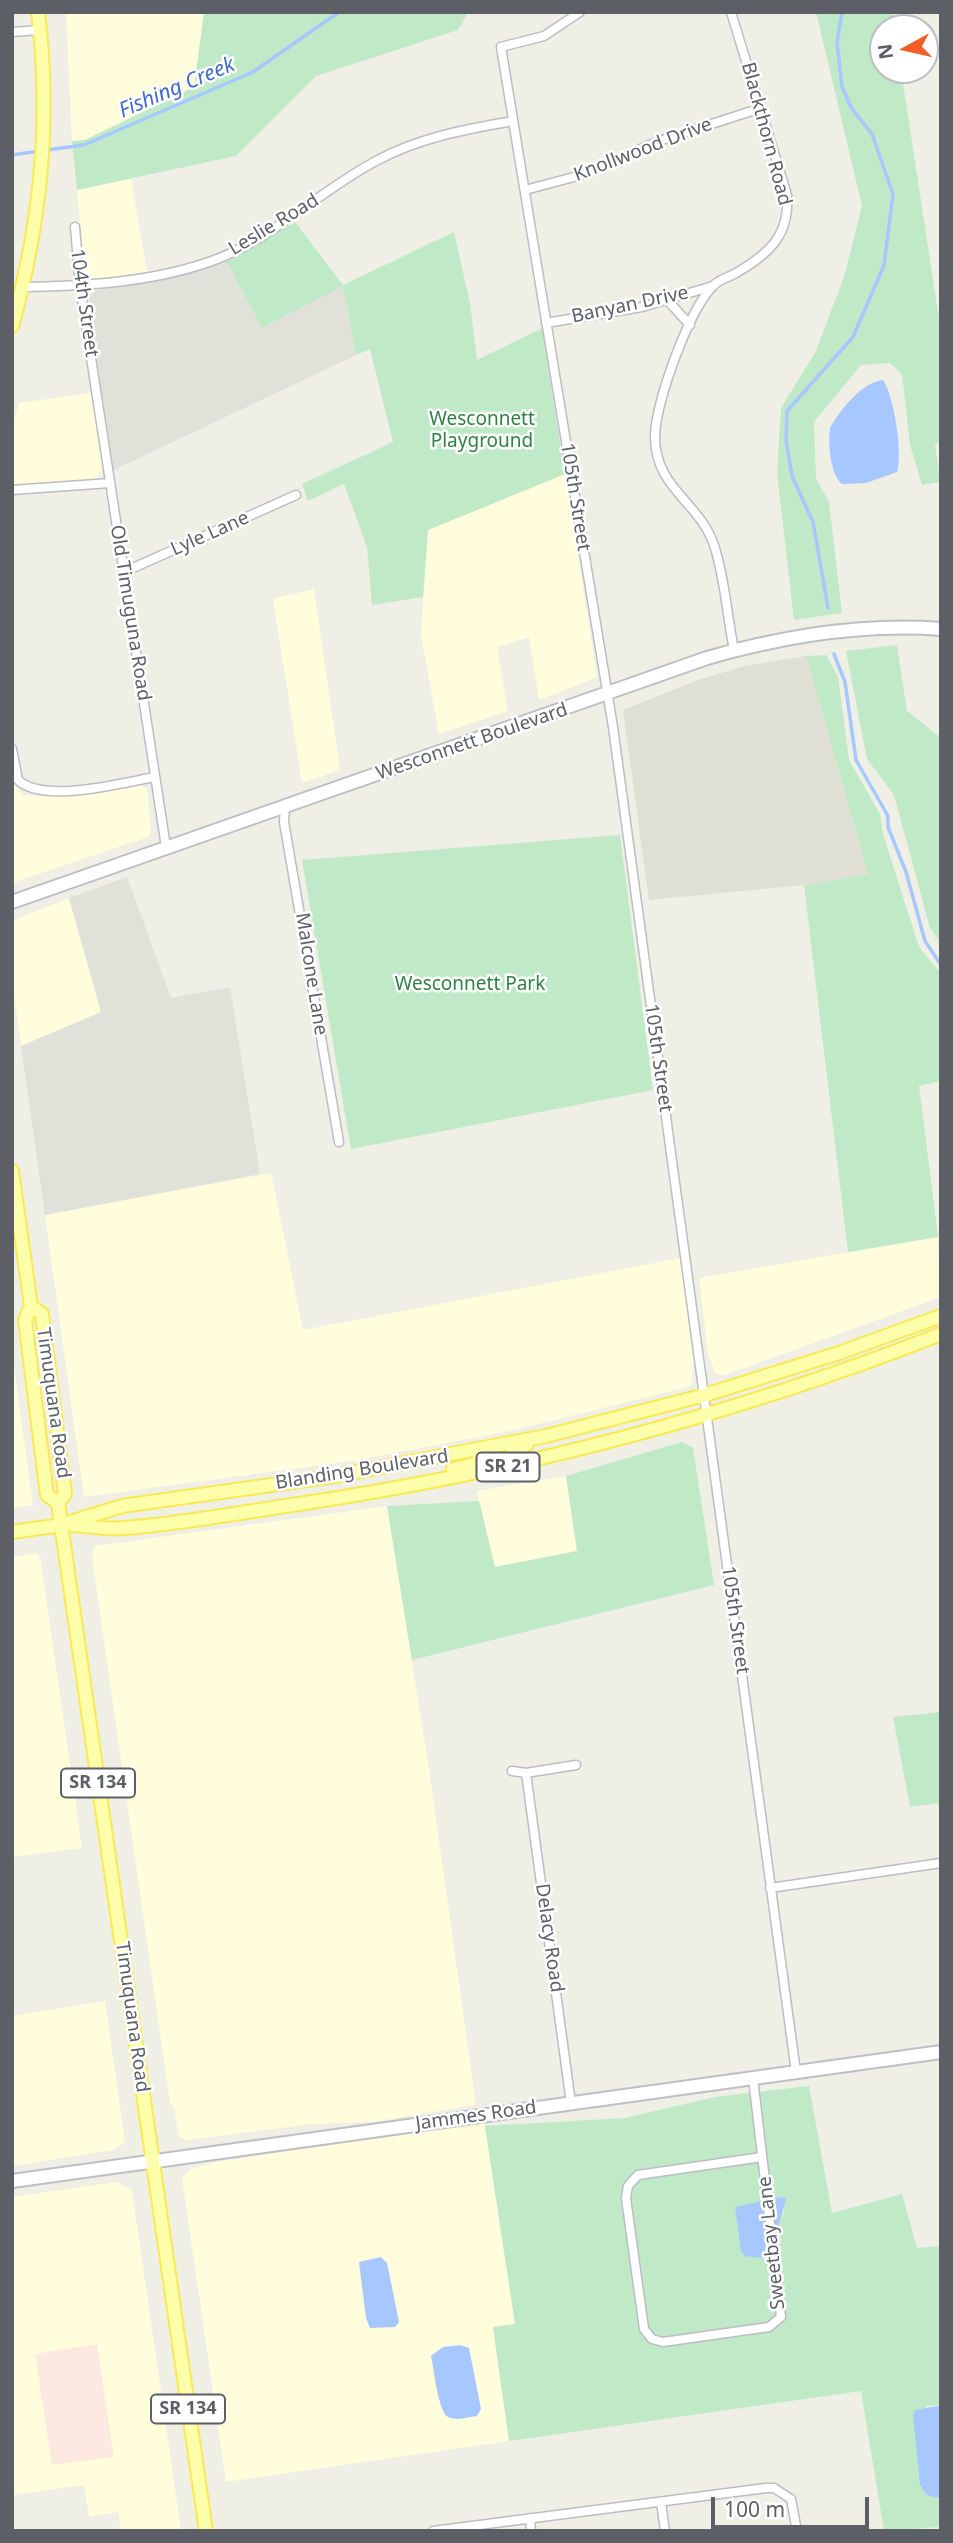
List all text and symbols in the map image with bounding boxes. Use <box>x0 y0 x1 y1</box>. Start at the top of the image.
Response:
north arrow <box>869 14 939 84</box>
text: N <box>871 42 899 61</box>
water label: Fishing Creek <box>115 52 239 124</box>
street label: Blackthorn Road <box>736 60 796 208</box>
street label: Knollwood Drive <box>571 113 715 187</box>
street label: Leslie Road <box>225 189 323 261</box>
street label: 104th Street <box>65 247 103 359</box>
street label: Banyan Drive <box>570 282 690 328</box>
park label: Wesconnett Playground <box>429 409 535 453</box>
street label: 105th Street <box>555 441 595 553</box>
street label: Lyle Lane <box>167 507 253 561</box>
street label: Old Timuguna Road <box>105 523 155 703</box>
street label: Wesconnett Boulevard <box>373 699 571 785</box>
street label: Malcone Lane <box>290 911 332 1037</box>
park label: Wesconnett Park <box>395 974 545 996</box>
street label: 105th Street <box>639 1002 677 1114</box>
street label: Timuquana Road <box>31 1326 75 1480</box>
street label: Blanding Boulevard <box>274 1445 450 1495</box>
road number: SR 21 <box>476 1452 540 1482</box>
street label: 105th Street <box>716 1564 754 1676</box>
road number: SR 134 <box>61 1768 135 1798</box>
street label: Delacy Road <box>530 1882 568 1994</box>
street label: Timuquana Road <box>110 1940 154 2094</box>
street label: Jammes Road <box>414 2096 538 2136</box>
street label: Sweetbay Lane <box>754 2175 790 2311</box>
road number: SR 134 <box>151 2395 225 2424</box>
scale bar <box>715 2484 872 2528</box>
text: 100 m <box>724 2495 785 2523</box>

